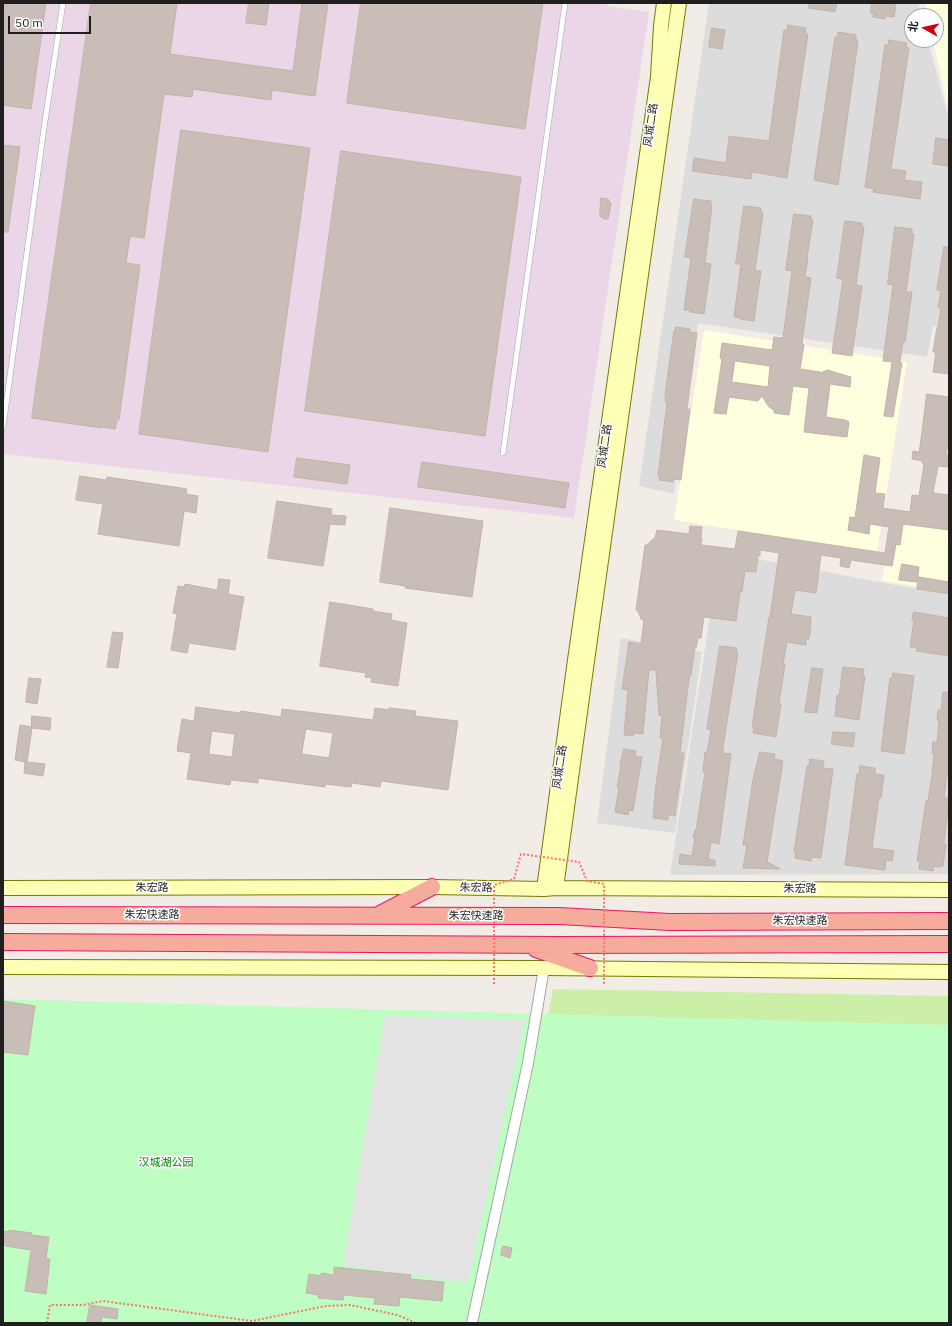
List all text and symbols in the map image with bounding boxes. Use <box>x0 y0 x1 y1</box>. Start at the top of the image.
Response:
scale bar <box>10 8 93 34</box>
north arrow <box>904 8 944 48</box>
text: 50 m <box>15 15 43 30</box>
text: 北 <box>905 20 921 33</box>
street label: 凤城二路 <box>641 102 661 148</box>
street label: 凤城二路 <box>595 423 615 469</box>
street label: 凤城二路 <box>550 744 570 790</box>
street label: 朱宏路 <box>136 881 168 895</box>
street label: 朱宏路 <box>459 881 493 895</box>
street label: 朱宏路 <box>784 882 816 896</box>
street label: 朱宏快速路 <box>125 908 179 922</box>
street label: 朱宏快速路 <box>449 909 503 923</box>
street label: 朱宏快速路 <box>773 914 827 928</box>
park label: 汉城湖公园 <box>139 1156 193 1170</box>

